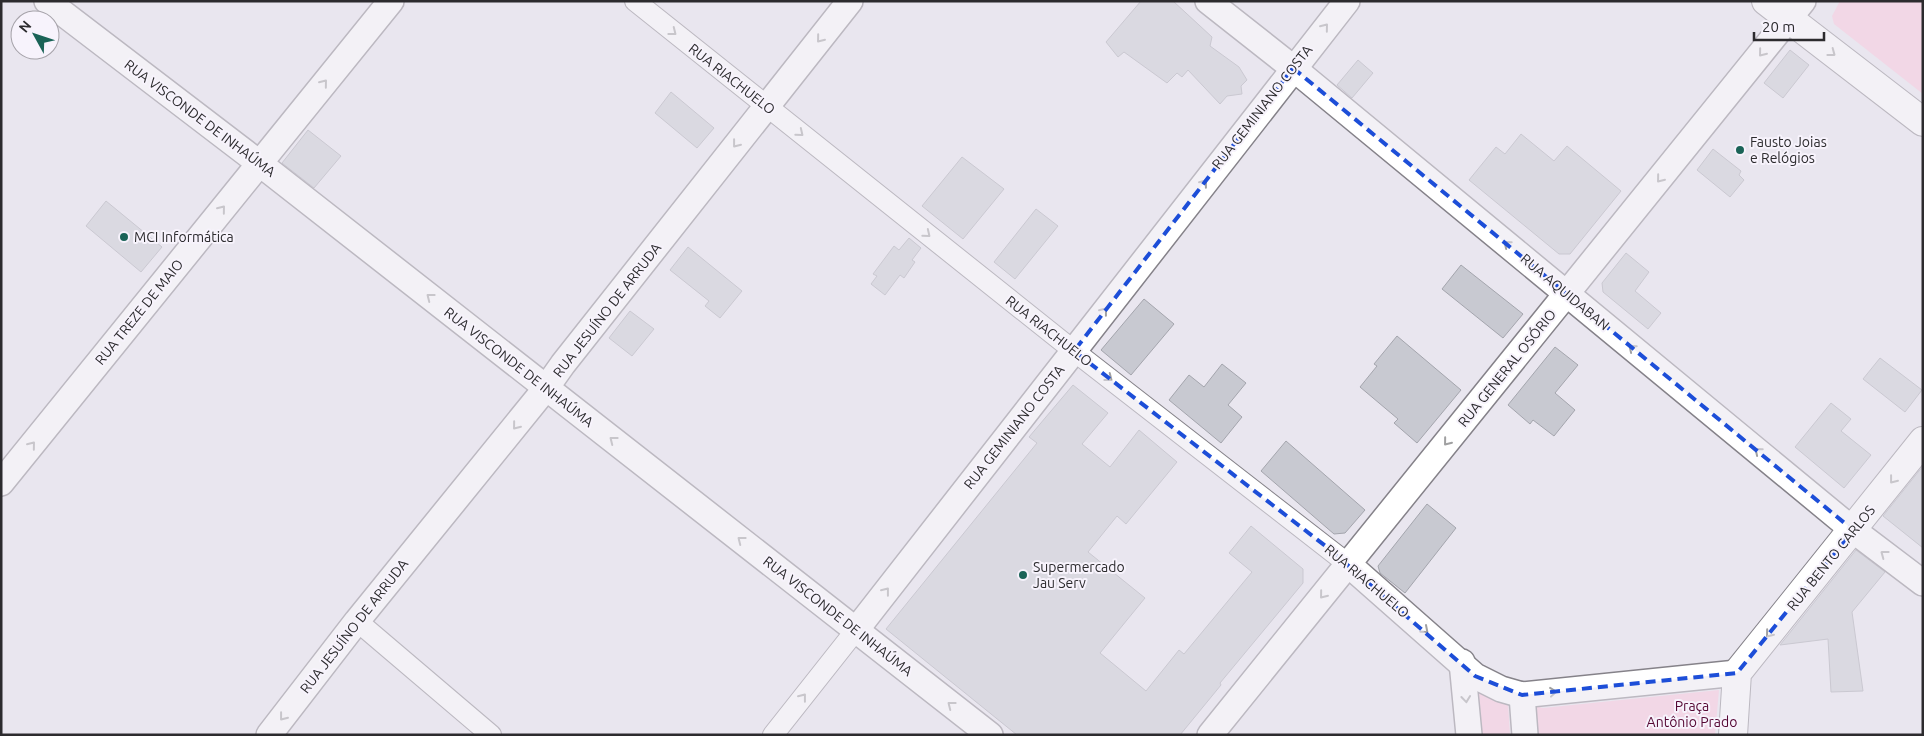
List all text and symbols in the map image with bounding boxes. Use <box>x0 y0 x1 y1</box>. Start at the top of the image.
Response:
north arrow <box>10 10 60 60</box>
scale bar <box>1754 10 1824 42</box>
text: N <box>16 17 35 36</box>
text: 20 m <box>1762 18 1795 35</box>
one-way arrow <box>1320 24 1328 33</box>
one-way arrow <box>667 26 676 34</box>
one-way arrow <box>817 33 825 42</box>
street label: RUA RIACHUELO <box>686 40 778 118</box>
street label: RUA GEMINIANO COSTA <box>1209 42 1315 172</box>
one-way arrow <box>1759 47 1767 56</box>
one-way arrow <box>1826 47 1835 55</box>
street label: RUA VISCONDE DE INHAÚMA <box>121 55 279 180</box>
one-way arrow <box>319 80 328 89</box>
one-way arrow <box>794 127 803 135</box>
place label: Fausto Joias e Relógios <box>1750 134 1827 166</box>
one-way arrow <box>734 138 742 147</box>
marker: Fausto Joias e Relógios <box>1734 144 1746 156</box>
one-way arrow <box>1657 173 1665 182</box>
one-way arrow <box>1198 180 1206 189</box>
one-way arrow <box>216 206 225 215</box>
one-way arrow <box>921 228 931 237</box>
place label: MCI Informática <box>134 229 234 245</box>
marker: MCI Informática <box>118 231 130 243</box>
street label: RUA JESUÍNO DE ARRUDA <box>549 239 664 380</box>
one-way arrow <box>1504 242 1513 250</box>
street label: RUA AQUIDABAN <box>1518 250 1612 334</box>
street label: RUA TREZE DE MAIO <box>92 256 186 368</box>
street label: RUA RIACHUELO <box>1003 292 1095 370</box>
one-way arrow <box>426 293 435 302</box>
street label: RUA VISCONDE DE INHAÚMA <box>441 303 597 430</box>
street label: RUA GENERAL OSÓRIO <box>1454 305 1559 430</box>
one-way arrow <box>1099 308 1107 317</box>
one-way arrow <box>1629 344 1638 353</box>
street label: RUA GEMINIANO COSTA <box>961 362 1067 492</box>
one-way arrow <box>1103 373 1112 381</box>
one-way arrow <box>513 420 521 429</box>
one-way arrow <box>609 436 618 445</box>
one-way arrow <box>1444 436 1453 445</box>
one-way arrow <box>26 442 34 451</box>
one-way arrow <box>1754 448 1763 457</box>
one-way arrow <box>1890 474 1898 483</box>
street label: RUA BENTO CARLOS <box>1784 502 1878 614</box>
one-way arrow <box>738 537 747 545</box>
street label: RUA RIACHUELO <box>1322 541 1413 621</box>
one-way arrow <box>1881 551 1890 559</box>
street label: RUA VISCONDE DE INHAÚMA <box>760 552 916 679</box>
street label: RUA JESUÍNO DE ARRUDA <box>296 555 411 696</box>
place label: Supermercado Jau Serv <box>1033 559 1125 591</box>
marker: Supermercado Jau Serv <box>1017 569 1029 581</box>
one-way arrow <box>881 588 890 597</box>
one-way arrow <box>1321 589 1329 598</box>
one-way arrow <box>1419 625 1428 633</box>
one-way arrow <box>1767 628 1775 637</box>
one-way arrow <box>1550 687 1558 698</box>
one-way arrow <box>798 693 807 702</box>
one-way arrow <box>1460 695 1471 703</box>
park label: Praça Antônio Prado <box>1647 698 1737 730</box>
one-way arrow <box>947 702 957 711</box>
one-way arrow <box>280 711 288 720</box>

